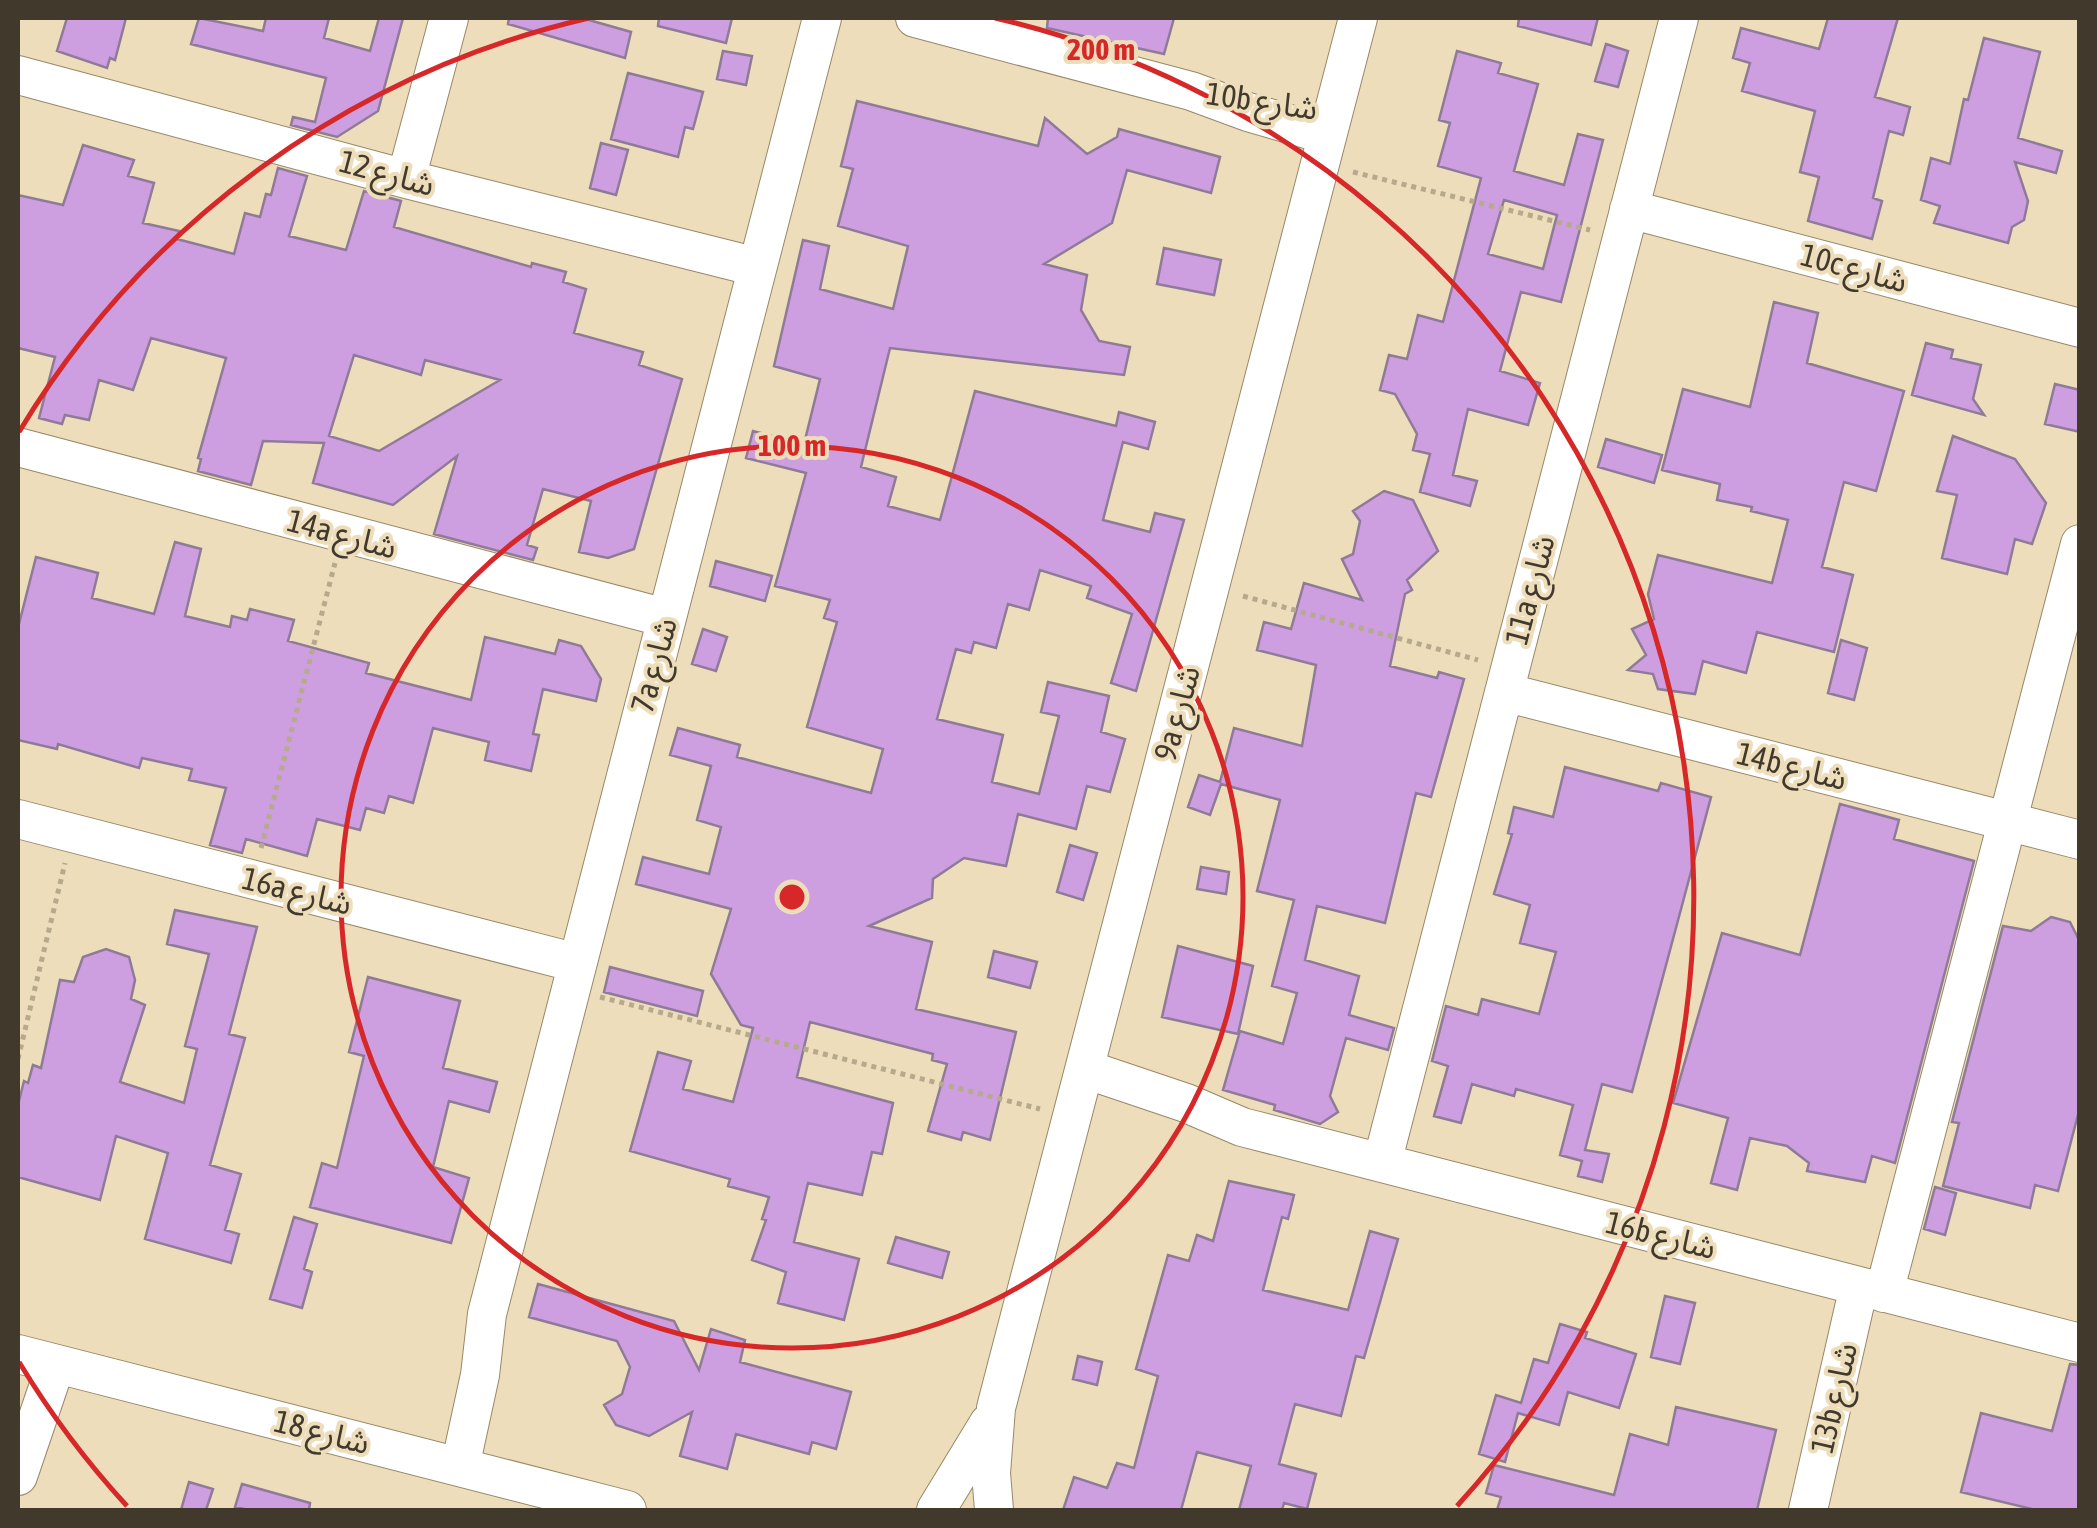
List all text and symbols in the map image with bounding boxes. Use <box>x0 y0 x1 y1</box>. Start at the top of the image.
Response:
text: 200 m <box>1067 32 1135 66</box>
street label: 10b شارع <box>1203 74 1320 133</box>
street label: شارع 12 <box>334 142 439 209</box>
street label: 10c شارع <box>1795 236 1911 305</box>
text: 100 m <box>758 428 826 462</box>
street label: 14a شارع <box>282 501 401 572</box>
street label: 11a شارع <box>1497 531 1568 650</box>
street label: 7a شارع <box>623 613 690 718</box>
street label: 9a شارع <box>1146 661 1213 766</box>
street label: 14b شارع <box>1732 734 1851 803</box>
street label: 16a شارع <box>237 859 356 928</box>
centre of rings <box>774 879 810 915</box>
street label: 16b شارع <box>1601 1203 1720 1272</box>
street label: 13b شارع <box>1803 1339 1870 1458</box>
street label: شارع 18 <box>269 1402 374 1467</box>

